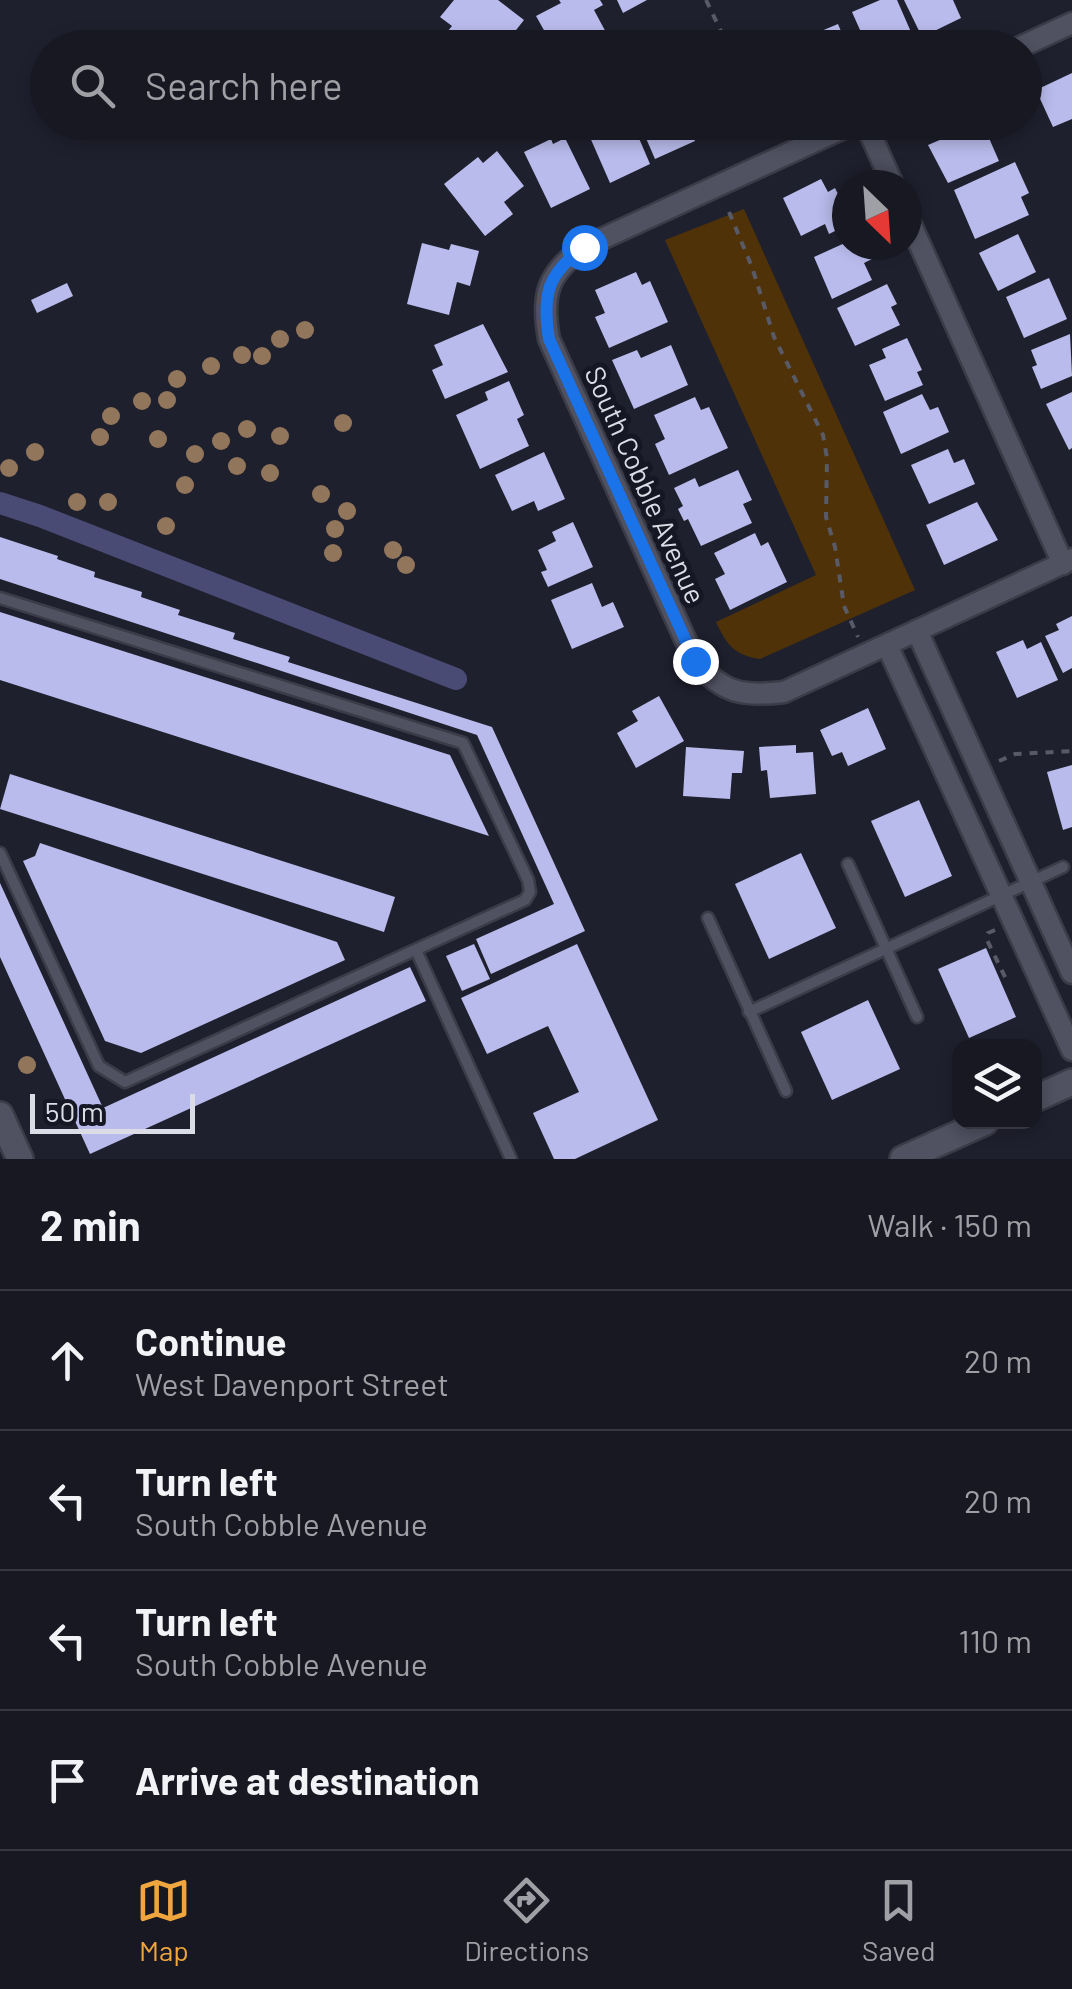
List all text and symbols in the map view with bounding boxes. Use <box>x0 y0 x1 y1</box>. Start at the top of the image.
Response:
search box <box>30 30 1042 140</box>
icon: search <box>65 58 120 113</box>
text: Search here <box>145 62 343 108</box>
north arrow <box>832 170 922 260</box>
route start <box>562 225 608 271</box>
street label: South Cobble Avenue <box>578 361 714 609</box>
route end <box>673 639 719 685</box>
map controls <box>952 1039 1042 1129</box>
button: layers <box>952 1039 1042 1129</box>
scale bar <box>30 1089 195 1134</box>
text: 50 m <box>45 1094 104 1128</box>
text: 2 min <box>40 1199 141 1249</box>
text: Walk · 150 m <box>868 1205 1032 1243</box>
text: Continue <box>135 1318 286 1364</box>
icon: ahead <box>40 1333 95 1388</box>
text: 20 m <box>964 1341 1032 1379</box>
text: West Davenport Street <box>135 1364 449 1402</box>
text: Turn left <box>135 1458 278 1504</box>
icon: left <box>40 1473 95 1528</box>
text: 20 m <box>964 1481 1032 1519</box>
text: South Cobble Avenue <box>135 1504 428 1542</box>
text: Turn left <box>135 1598 278 1644</box>
icon: left <box>40 1613 95 1668</box>
text: 110 m <box>959 1621 1032 1659</box>
text: South Cobble Avenue <box>135 1644 428 1682</box>
icon: arrive <box>40 1753 95 1808</box>
text: Arrive at destination <box>135 1757 480 1803</box>
tab: Map <box>136 1873 191 1967</box>
tab: Directions <box>464 1873 589 1967</box>
tab: Saved <box>862 1873 936 1967</box>

